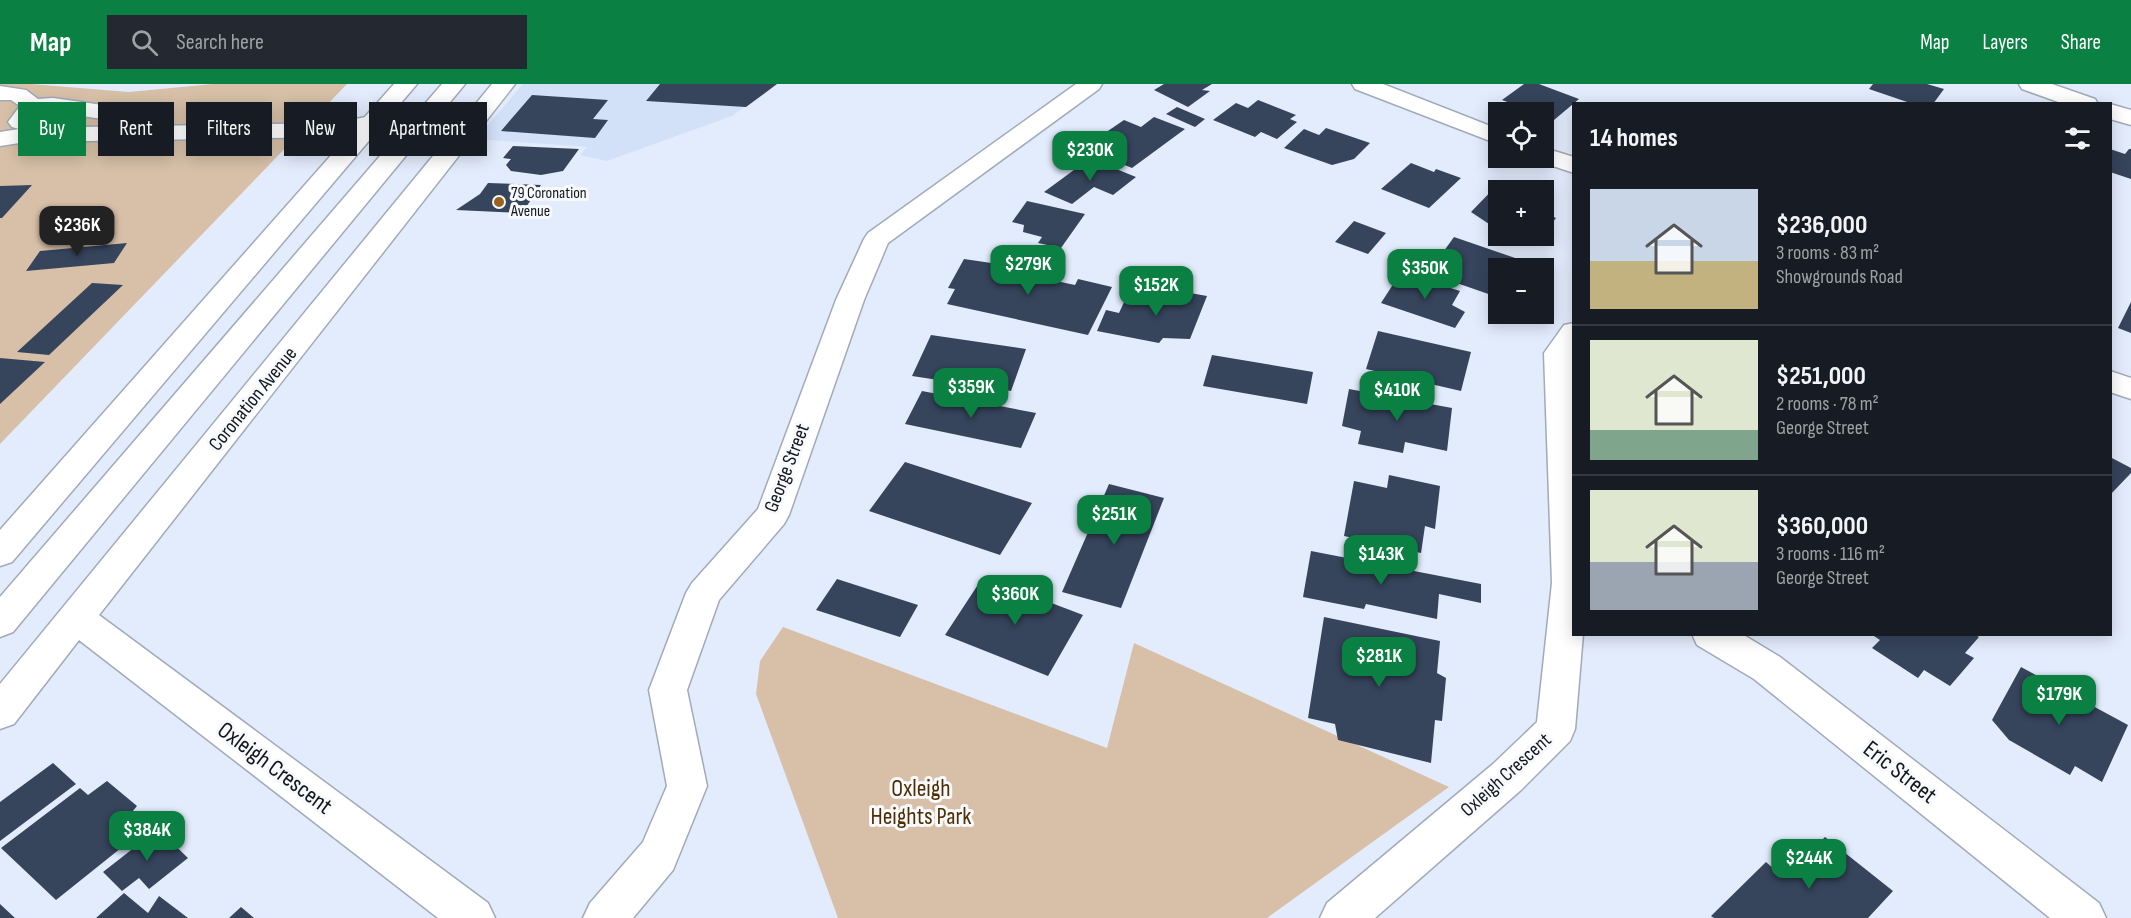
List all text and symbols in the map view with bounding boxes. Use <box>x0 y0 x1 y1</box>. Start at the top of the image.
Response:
search box <box>107 15 527 69</box>
text: Map <box>30 26 71 59</box>
icon: search <box>128 26 161 59</box>
text: Search here <box>176 29 264 56</box>
text: Map <box>1920 30 1949 55</box>
text: Layers <box>1982 30 2028 55</box>
text: Share <box>2061 30 2101 55</box>
chip: Buy <box>18 102 86 156</box>
chip: Rent <box>98 102 174 156</box>
chip: Filters <box>186 102 272 156</box>
chip: New <box>284 102 357 156</box>
chip: Apartment <box>369 102 487 156</box>
map controls <box>1488 102 1554 324</box>
button: locate <box>1488 102 1554 168</box>
icon: filters <box>2061 122 2094 155</box>
text: 14 homes <box>1590 123 1678 154</box>
pin: $230K <box>1048 131 1132 182</box>
text: $230K <box>1066 138 1114 162</box>
button: + <box>1488 180 1554 246</box>
place label: 79 Coronation Avenue <box>510 184 587 221</box>
marker: 79 Coronation Avenue <box>492 195 506 209</box>
pin: $236K <box>35 206 119 257</box>
text: $236,000 <box>1776 210 1867 241</box>
text: $236K <box>53 213 101 237</box>
icon: home <box>1638 213 1710 285</box>
text: 3 rooms · 83 m² <box>1776 241 1879 265</box>
pin: $279K <box>986 245 1070 296</box>
pin: $350K <box>1383 249 1467 300</box>
text: $279K <box>1004 252 1052 276</box>
text: $350K <box>1401 256 1449 280</box>
button: − <box>1488 258 1554 324</box>
text: Showgrounds Road <box>1776 265 1903 289</box>
pin: $152K <box>1114 266 1198 317</box>
text: $152K <box>1133 273 1179 297</box>
street label: Coronation Avenue <box>204 342 302 456</box>
text: $251,000 <box>1776 361 1866 392</box>
icon: home <box>1638 364 1710 436</box>
pin: $359K <box>929 368 1013 419</box>
pin: $410K <box>1355 371 1439 422</box>
text: $359K <box>947 375 995 399</box>
text: $410K <box>1374 378 1420 402</box>
text: 2 rooms · 78 m² <box>1776 392 1879 416</box>
text: George Street <box>1776 416 1869 440</box>
street label: George Street <box>759 420 815 516</box>
pin: $251K <box>1072 495 1156 546</box>
text: $251K <box>1091 502 1137 526</box>
text: $360,000 <box>1776 511 1868 542</box>
icon: home <box>1638 514 1710 586</box>
pin: $143K <box>1339 535 1423 586</box>
text: $143K <box>1358 542 1404 566</box>
text: 3 rooms · 116 m² <box>1776 542 1885 566</box>
text: George Street <box>1776 566 1869 590</box>
pin: $360K <box>973 575 1057 626</box>
text: $360K <box>991 582 1039 606</box>
pin: $281K <box>1337 637 1421 688</box>
text: $281K <box>1356 644 1402 668</box>
pin: $179K <box>2017 675 2101 726</box>
text: $179K <box>2036 682 2082 706</box>
street label: Oxleigh Crescent <box>212 715 338 821</box>
street label: Oxleigh Crescent <box>1456 728 1556 822</box>
street label: Eric Street <box>1857 734 1943 810</box>
park label: Oxleigh Heights Park <box>870 774 972 831</box>
pin: $384K <box>105 811 189 862</box>
text: $384K <box>123 818 171 842</box>
pin: $244K <box>1767 839 1851 890</box>
text: $244K <box>1785 846 1833 870</box>

